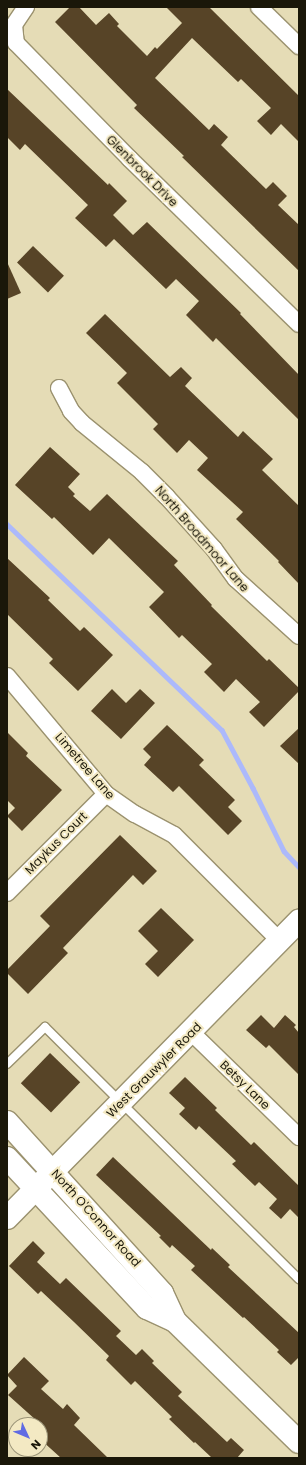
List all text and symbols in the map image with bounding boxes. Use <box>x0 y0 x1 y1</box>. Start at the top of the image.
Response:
street label: Glenbrook Drive <box>103 132 181 210</box>
street label: North Broadmoor Lane <box>152 483 252 595</box>
street label: Limetree Lane <box>52 730 118 802</box>
street label: Maykus Court <box>22 809 90 877</box>
street label: West Grauwyler Road <box>103 1019 205 1121</box>
street label: Betsy Lane <box>217 1058 273 1112</box>
street label: North O'Connor Road <box>48 1166 144 1270</box>
north arrow <box>8 1417 48 1457</box>
text: N <box>27 1436 45 1453</box>

